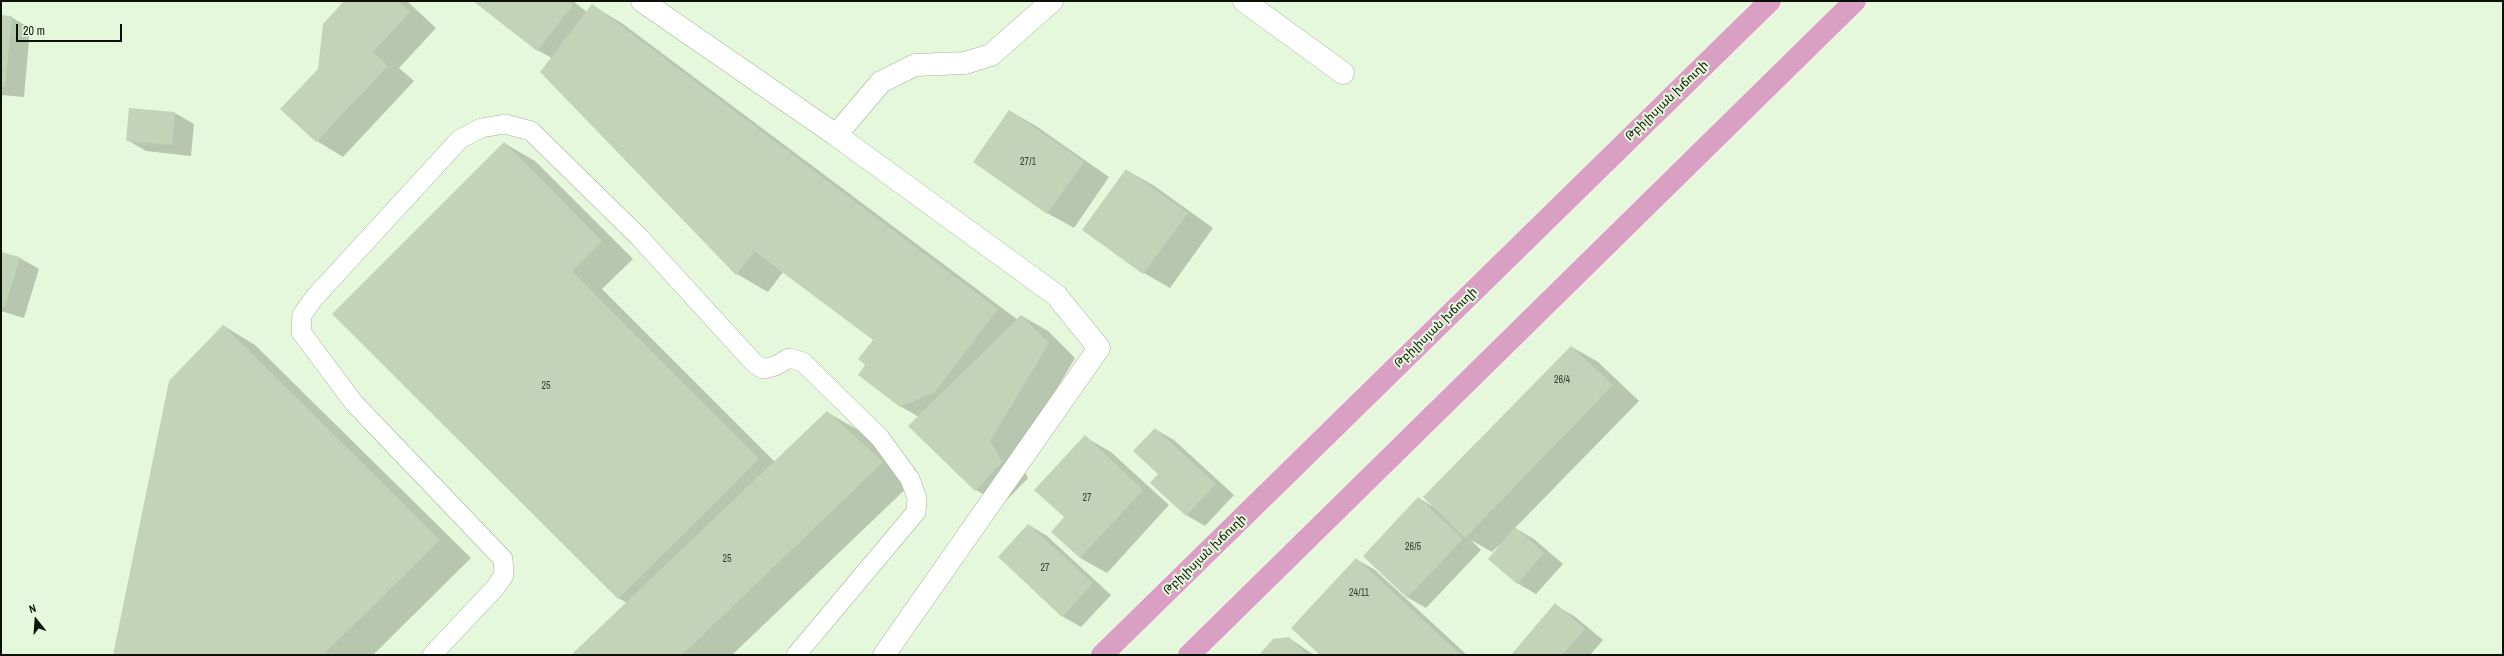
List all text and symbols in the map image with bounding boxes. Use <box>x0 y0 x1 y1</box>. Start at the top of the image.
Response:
scale bar <box>18 16 124 42</box>
text: 20 m <box>23 23 45 39</box>
street label: Թբիլիսյան խճուղի <box>1623 58 1711 144</box>
house number: 27/1 <box>1020 156 1036 168</box>
street label: Թբիլիսյան խճուղի <box>1392 285 1480 371</box>
house number: 26/4 <box>1554 374 1570 386</box>
house number: 25 <box>541 380 551 392</box>
house number: 27 <box>1082 492 1092 504</box>
street label: Թբիլիսյան խճուղի <box>1161 512 1249 598</box>
house number: 26/5 <box>1405 541 1421 553</box>
house number: 25 <box>722 553 732 565</box>
house number: 27 <box>1040 562 1050 574</box>
house number: 24/11 <box>1349 587 1369 599</box>
north arrow <box>16 600 56 640</box>
text: N <box>27 601 38 616</box>

